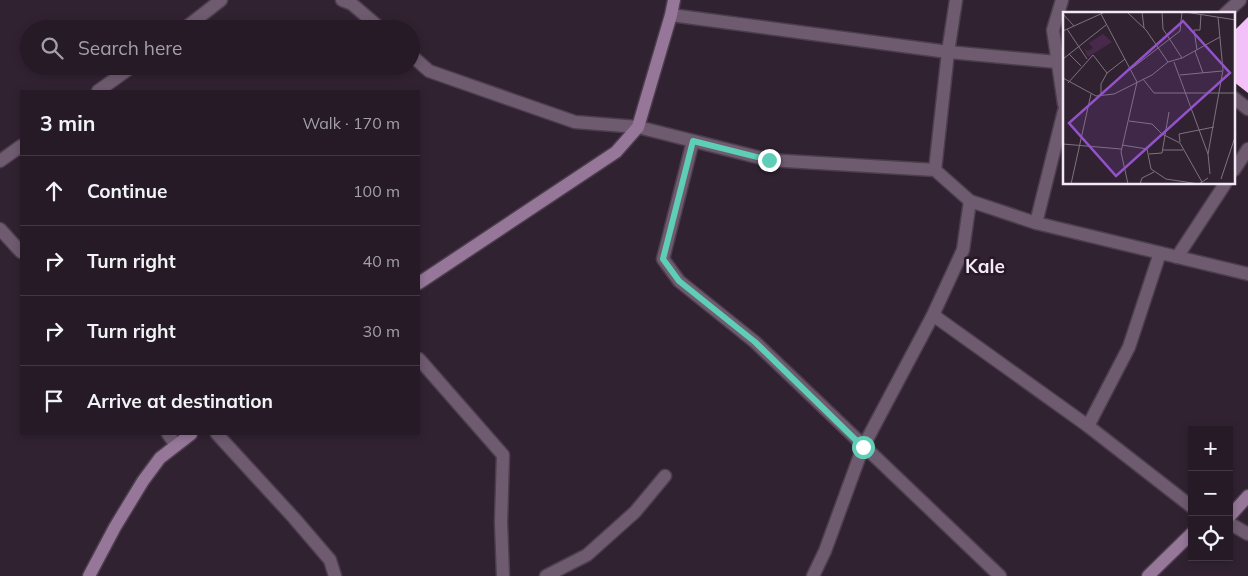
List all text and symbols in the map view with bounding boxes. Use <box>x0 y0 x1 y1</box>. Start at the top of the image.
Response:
inset map <box>1063 12 1236 185</box>
search box <box>20 20 420 75</box>
icon: search <box>38 34 66 62</box>
text: Search here <box>78 36 182 60</box>
text: 3 min <box>40 110 95 136</box>
text: Walk · 170 m <box>302 113 400 133</box>
route end <box>758 149 781 172</box>
icon: ahead <box>40 177 68 205</box>
text: Continue <box>87 179 167 203</box>
text: 100 m <box>353 181 400 201</box>
icon: right <box>40 247 68 275</box>
text: Turn right <box>87 249 176 273</box>
text: 40 m <box>363 251 400 271</box>
district label: Kale <box>965 254 1005 278</box>
icon: right <box>40 317 68 345</box>
text: Turn right <box>87 319 176 343</box>
text: 30 m <box>363 321 400 341</box>
icon: arrive <box>40 387 68 415</box>
text: Arrive at destination <box>87 389 273 413</box>
map controls <box>1188 426 1233 561</box>
button: + <box>1188 426 1233 471</box>
route start <box>852 436 875 459</box>
button: − <box>1188 471 1233 516</box>
button: locate <box>1188 516 1233 561</box>

